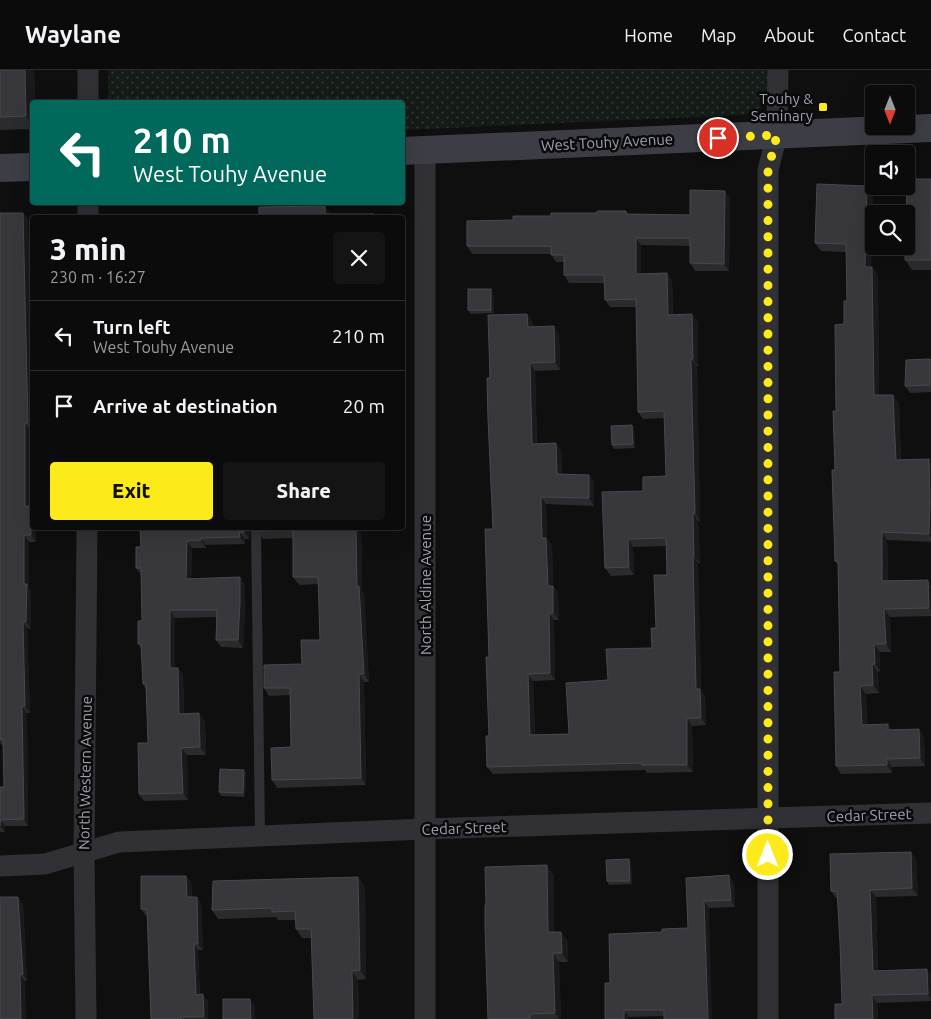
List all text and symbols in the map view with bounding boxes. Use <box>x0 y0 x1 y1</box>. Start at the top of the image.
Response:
text: Waylane <box>25 21 121 48</box>
text: Home <box>624 25 673 45</box>
text: Map <box>701 25 736 45</box>
text: About <box>764 25 814 45</box>
text: Contact <box>842 25 906 45</box>
north arrow <box>865 85 915 135</box>
map controls <box>865 85 915 255</box>
place label: Touhy & Seminary <box>751 90 813 124</box>
marker: Touhy & Seminary <box>817 101 829 113</box>
pin <box>697 117 739 159</box>
icon: left <box>50 120 115 185</box>
text: 210 m <box>133 120 231 160</box>
icon: arrive <box>704 124 732 152</box>
street label: West Touhy Avenue <box>540 130 674 154</box>
button: sound <box>865 145 915 195</box>
text: West Touhy Avenue <box>133 161 327 186</box>
button: search <box>865 205 915 255</box>
text: 3 min <box>50 232 126 266</box>
button: close <box>333 232 385 284</box>
text: 230 m · 16:27 <box>50 268 146 286</box>
text: Turn left <box>93 316 171 338</box>
icon: left <box>50 322 78 350</box>
text: 210 m <box>332 325 385 347</box>
text: West Touhy Avenue <box>93 338 234 356</box>
icon: arrive <box>50 392 78 420</box>
text: Arrive at destination <box>93 395 278 417</box>
text: 20 m <box>343 395 385 417</box>
button: Exit <box>50 462 213 520</box>
button: Share <box>223 462 385 520</box>
street label: North Aldine Avenue <box>417 515 434 655</box>
street label: North Western Avenue <box>75 696 95 850</box>
street label: Cedar Street <box>826 805 912 825</box>
street label: Cedar Street <box>421 818 507 838</box>
position arrow <box>741 828 793 880</box>

